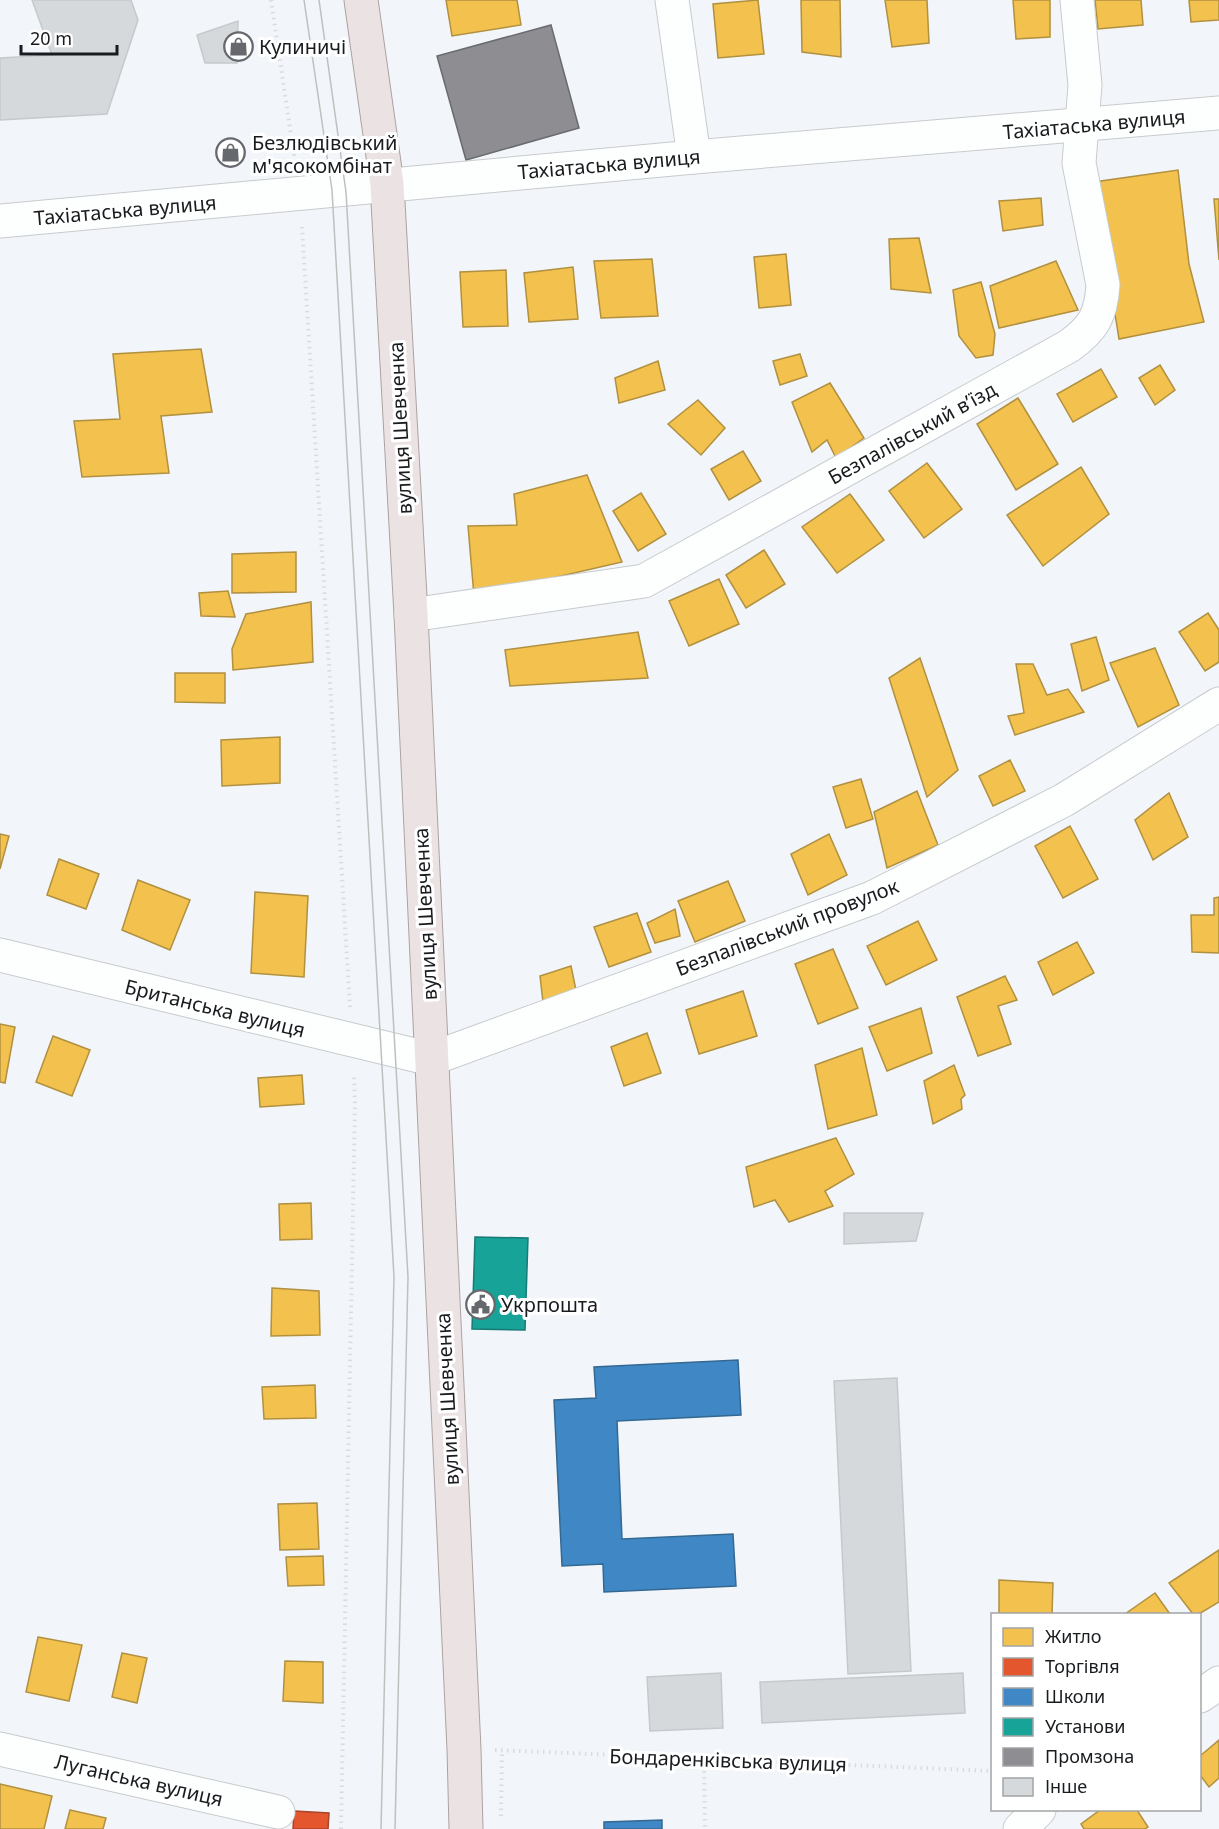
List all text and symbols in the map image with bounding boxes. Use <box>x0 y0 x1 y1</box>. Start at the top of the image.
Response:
scale bar <box>21 18 117 56</box>
text: 20 m <box>30 26 72 50</box>
shop icon: Кулиничі <box>222 30 254 62</box>
place label: Кулиничі <box>259 33 346 60</box>
street label: Тахіатаська вулиця <box>1002 103 1186 145</box>
place label: Безлюдівський м'ясокомбінат <box>252 129 397 179</box>
shop icon: Безлюдівський м'ясокомбінат <box>215 137 247 169</box>
street label: Тахіатаська вулиця <box>517 143 701 185</box>
street label: Тахіатаська вулиця <box>33 189 217 231</box>
street label: вулиця Шевченка <box>382 341 418 515</box>
street label: Безпалівський в’їзд <box>823 376 1001 490</box>
street label: вулиця Шевченка <box>407 827 443 1001</box>
street label: Безпалівський провулок <box>672 872 903 982</box>
street label: Британська вулиця <box>122 973 308 1043</box>
public building icon: Укрпошта <box>464 1288 496 1320</box>
place label: Укрпошта <box>501 1291 598 1318</box>
street label: вулиця Шевченка <box>429 1312 465 1486</box>
legend <box>991 1613 1201 1811</box>
text: Житло <box>1045 1624 1102 1648</box>
text: Торгівля <box>1045 1654 1120 1678</box>
text: Школи <box>1045 1684 1105 1708</box>
text: Установи <box>1045 1714 1125 1738</box>
street label: Бондаренківська вулиця <box>609 1742 847 1778</box>
text: Промзона <box>1045 1744 1134 1768</box>
street label: Луганська вулиця <box>52 1748 226 1812</box>
text: Інше <box>1045 1774 1087 1798</box>

